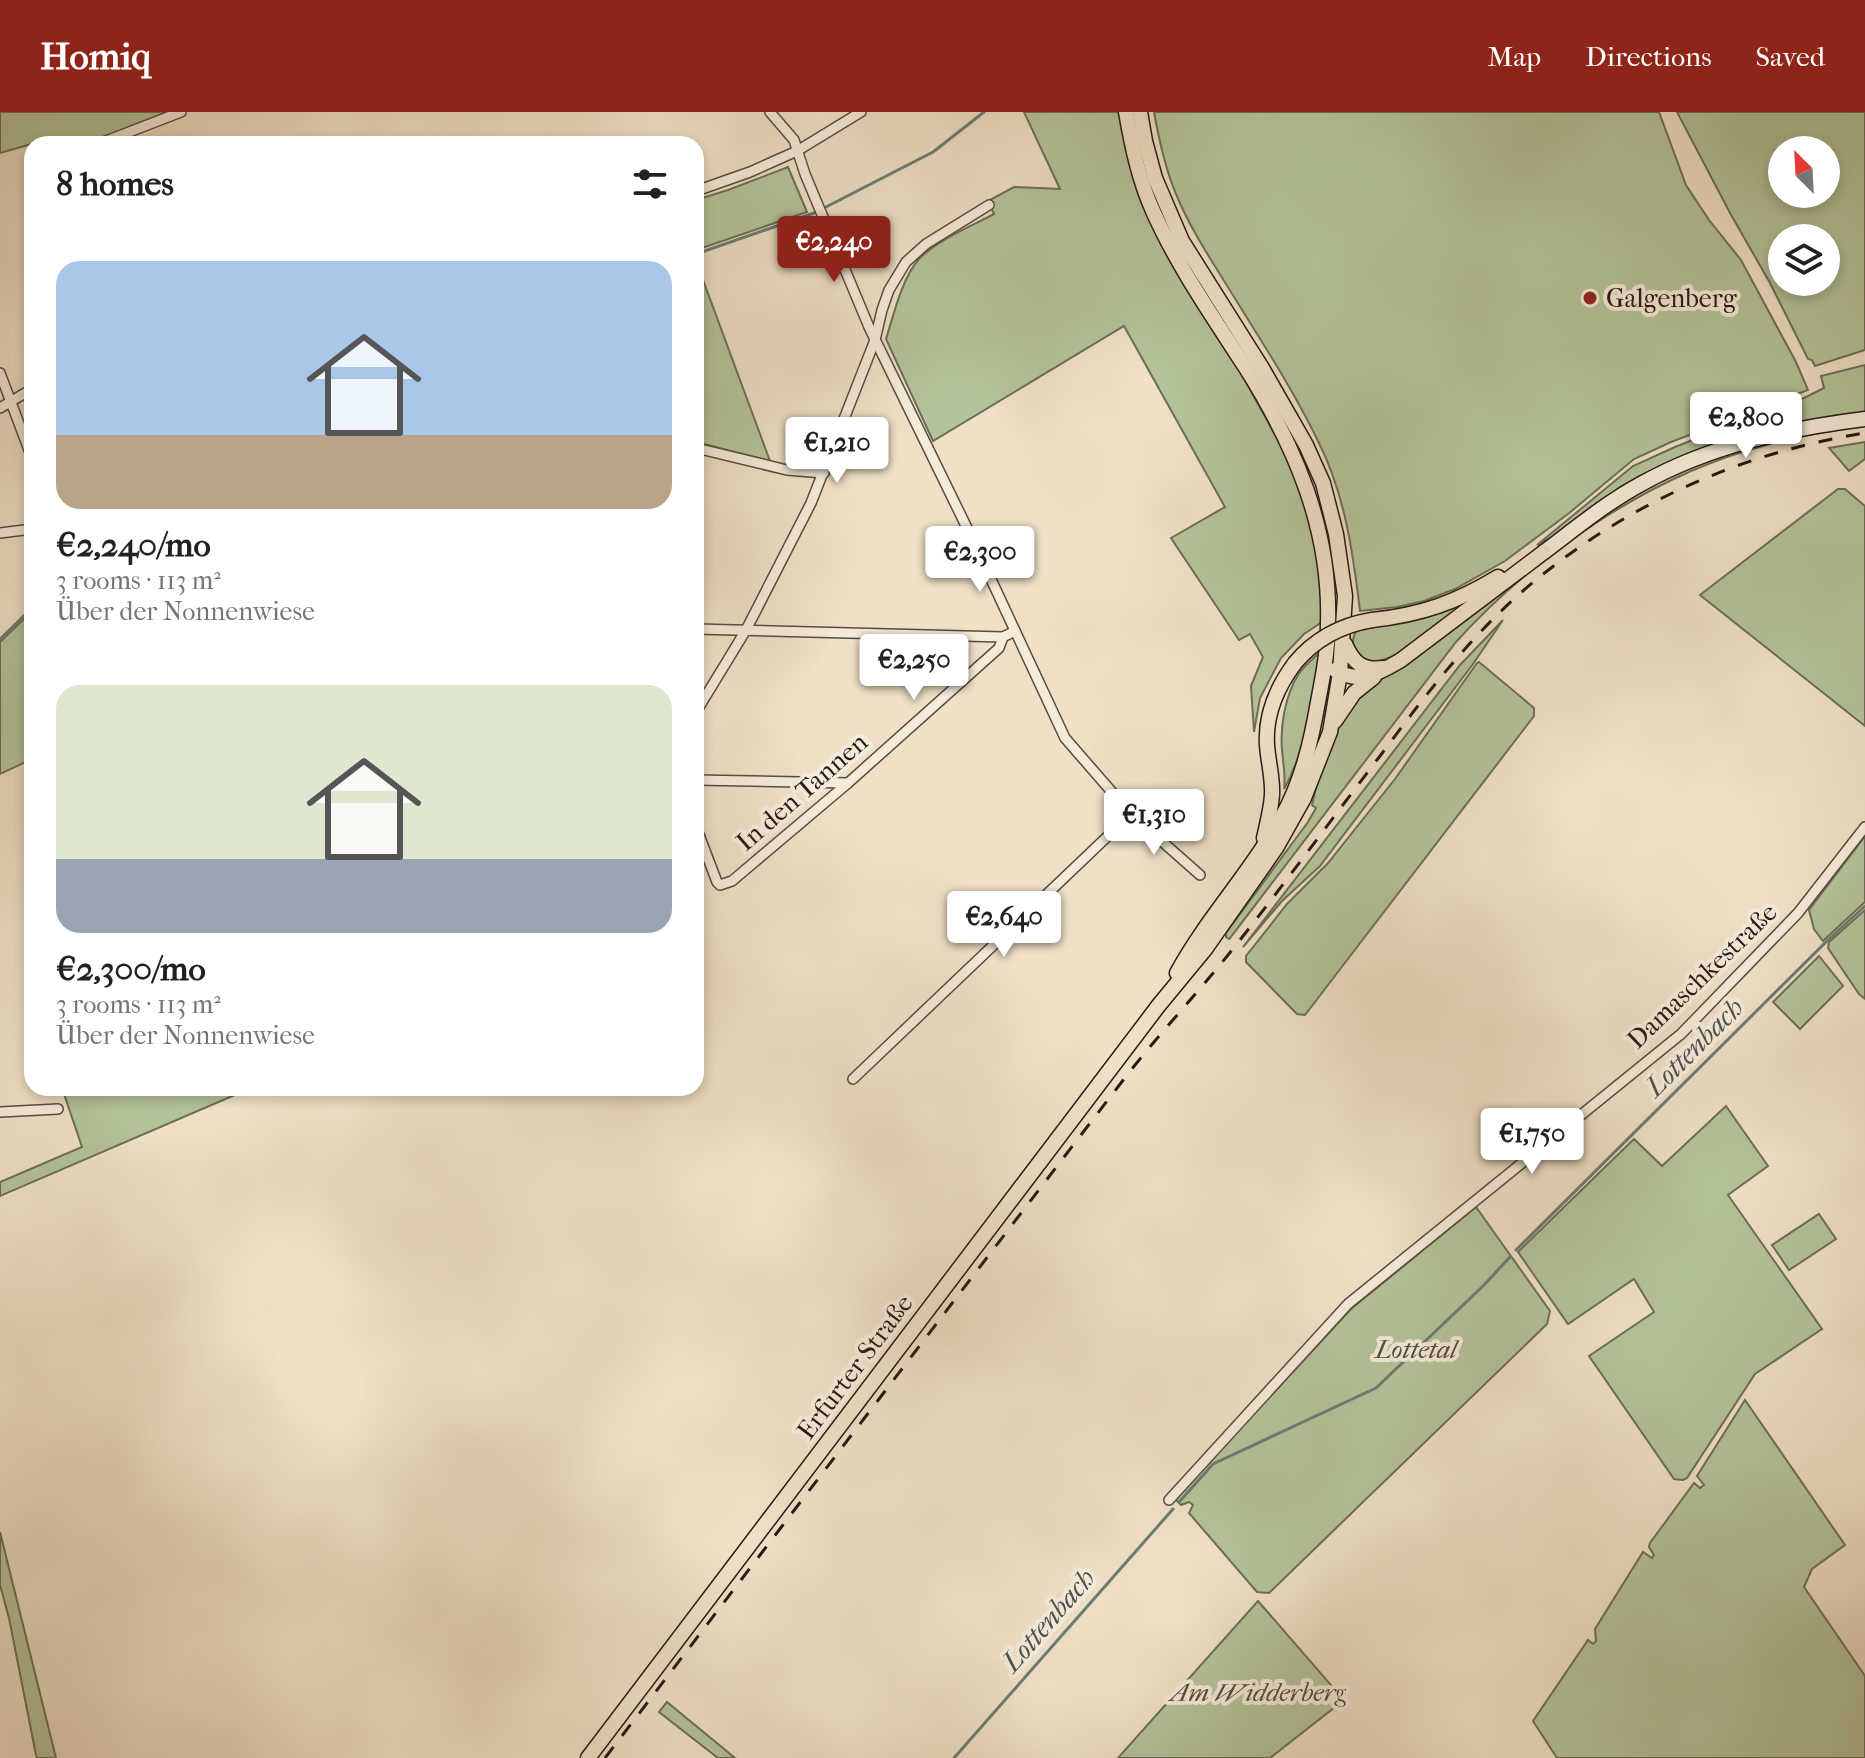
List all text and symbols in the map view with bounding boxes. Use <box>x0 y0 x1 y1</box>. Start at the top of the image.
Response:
text: Homiq <box>40 34 151 79</box>
text: Map <box>1488 40 1541 73</box>
text: Directions <box>1585 40 1712 73</box>
text: Saved <box>1756 40 1825 73</box>
north arrow <box>1768 136 1840 208</box>
map controls <box>1768 136 1840 296</box>
icon: filters <box>628 162 672 206</box>
text: 8 homes <box>56 164 174 204</box>
pin: €2,240 <box>769 216 899 284</box>
button: layers <box>1768 224 1840 296</box>
text: €2,240 <box>795 226 873 257</box>
place label: Galgenberg <box>1606 283 1738 314</box>
marker: Galgenberg <box>1581 289 1599 307</box>
icon: home <box>292 313 436 457</box>
pin: €2,800 <box>1681 392 1811 460</box>
text: €2,800 <box>1708 402 1784 433</box>
pin: €1,210 <box>772 417 902 485</box>
text: €1,210 <box>804 427 870 458</box>
text: €2,240/mo <box>56 525 211 565</box>
pin: €2,300 <box>915 526 1045 594</box>
text: €2,300 <box>943 536 1017 567</box>
text: 3 rooms · 113 m² <box>56 565 221 596</box>
text: Über der Nonnenwiese <box>56 596 315 627</box>
pin: €2,250 <box>849 634 979 702</box>
text: €2,250 <box>877 644 951 675</box>
street label: In den Tannen <box>730 727 874 857</box>
icon: home <box>292 737 436 881</box>
pin: €1,310 <box>1089 789 1219 857</box>
text: €1,310 <box>1122 799 1186 830</box>
pin: €2,640 <box>939 891 1069 959</box>
street label: Damaschkestraße <box>1621 897 1783 1055</box>
text: €2,640 <box>965 901 1043 932</box>
text: €2,300/mo <box>56 949 206 989</box>
text: 3 rooms · 113 m² <box>56 989 221 1020</box>
water label: Lottenbach <box>1637 991 1750 1104</box>
text: Über der Nonnenwiese <box>56 1020 315 1051</box>
pin: €1,750 <box>1467 1108 1597 1176</box>
text: €1,750 <box>1499 1118 1565 1149</box>
street label: Erfurter Straße <box>790 1288 920 1446</box>
park label: Lottetal <box>1373 1334 1459 1365</box>
water label: Lottenbach <box>993 1562 1102 1680</box>
park label: Am Widderberg <box>1167 1677 1346 1708</box>

